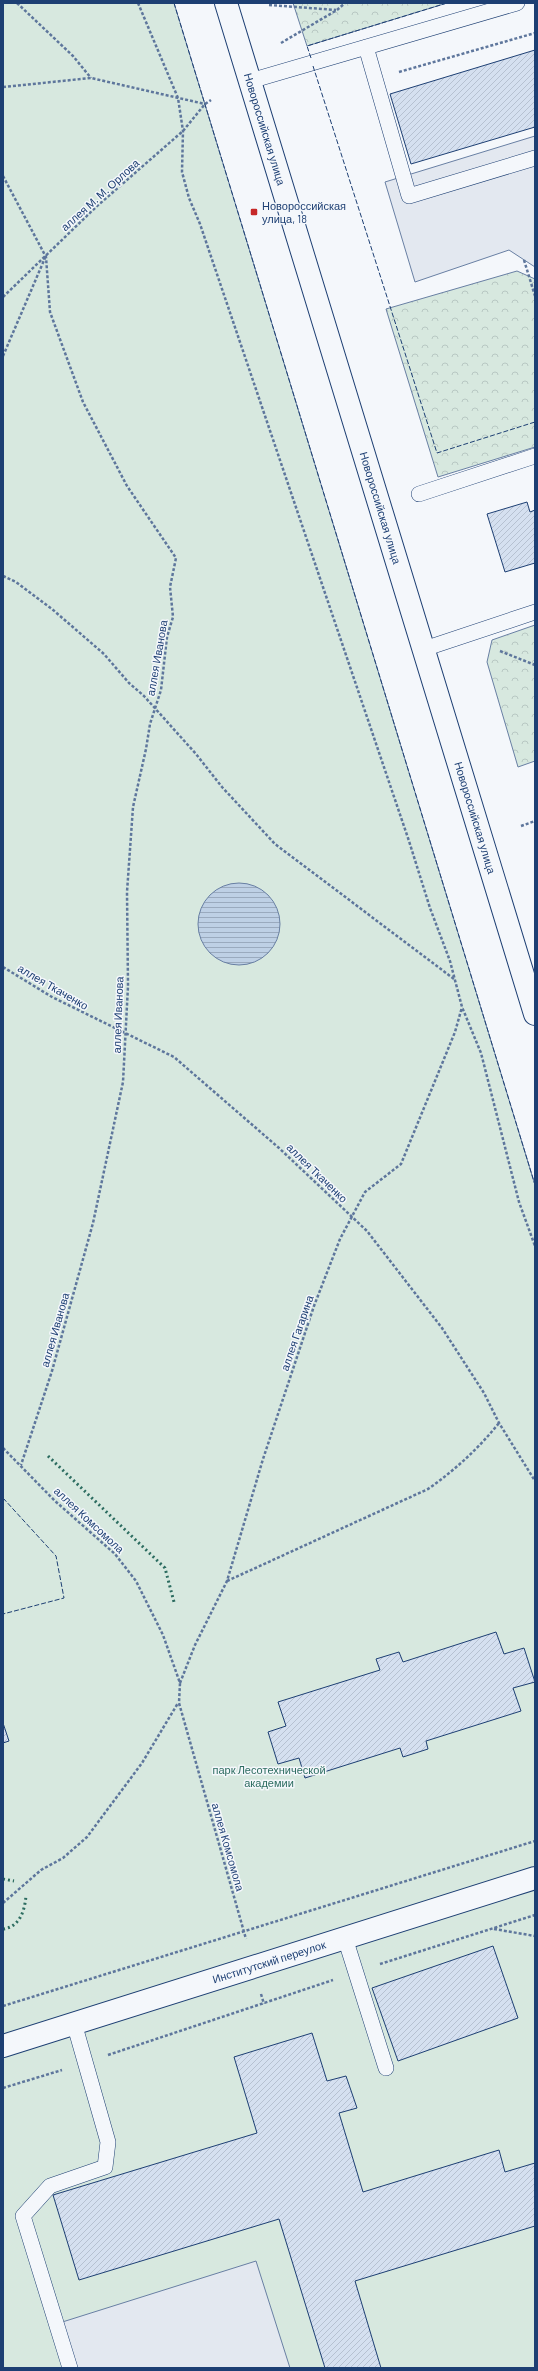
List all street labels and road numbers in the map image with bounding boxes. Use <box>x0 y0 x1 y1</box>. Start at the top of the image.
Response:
street label: Новороссийская улица <box>242 71 289 188</box>
street label: аллея М. М. Орлова <box>58 155 142 233</box>
street label: Новороссийская улица <box>358 450 404 566</box>
street label: аллея Иванова <box>143 618 170 697</box>
street label: Новороссийская улица <box>452 760 499 876</box>
street label: аллея Ткаченко <box>16 961 91 1012</box>
street label: аллея Иванова <box>110 975 125 1054</box>
street label: аллея Ткаченко <box>284 1140 350 1205</box>
street label: аллея Иванова <box>38 1290 72 1369</box>
street label: аллея Гагарина <box>278 1293 316 1372</box>
street label: аллея Комсомола <box>52 1484 128 1556</box>
street label: аллея Комсомола <box>210 1801 248 1893</box>
street label: Институтский переулок <box>211 1937 327 1985</box>

